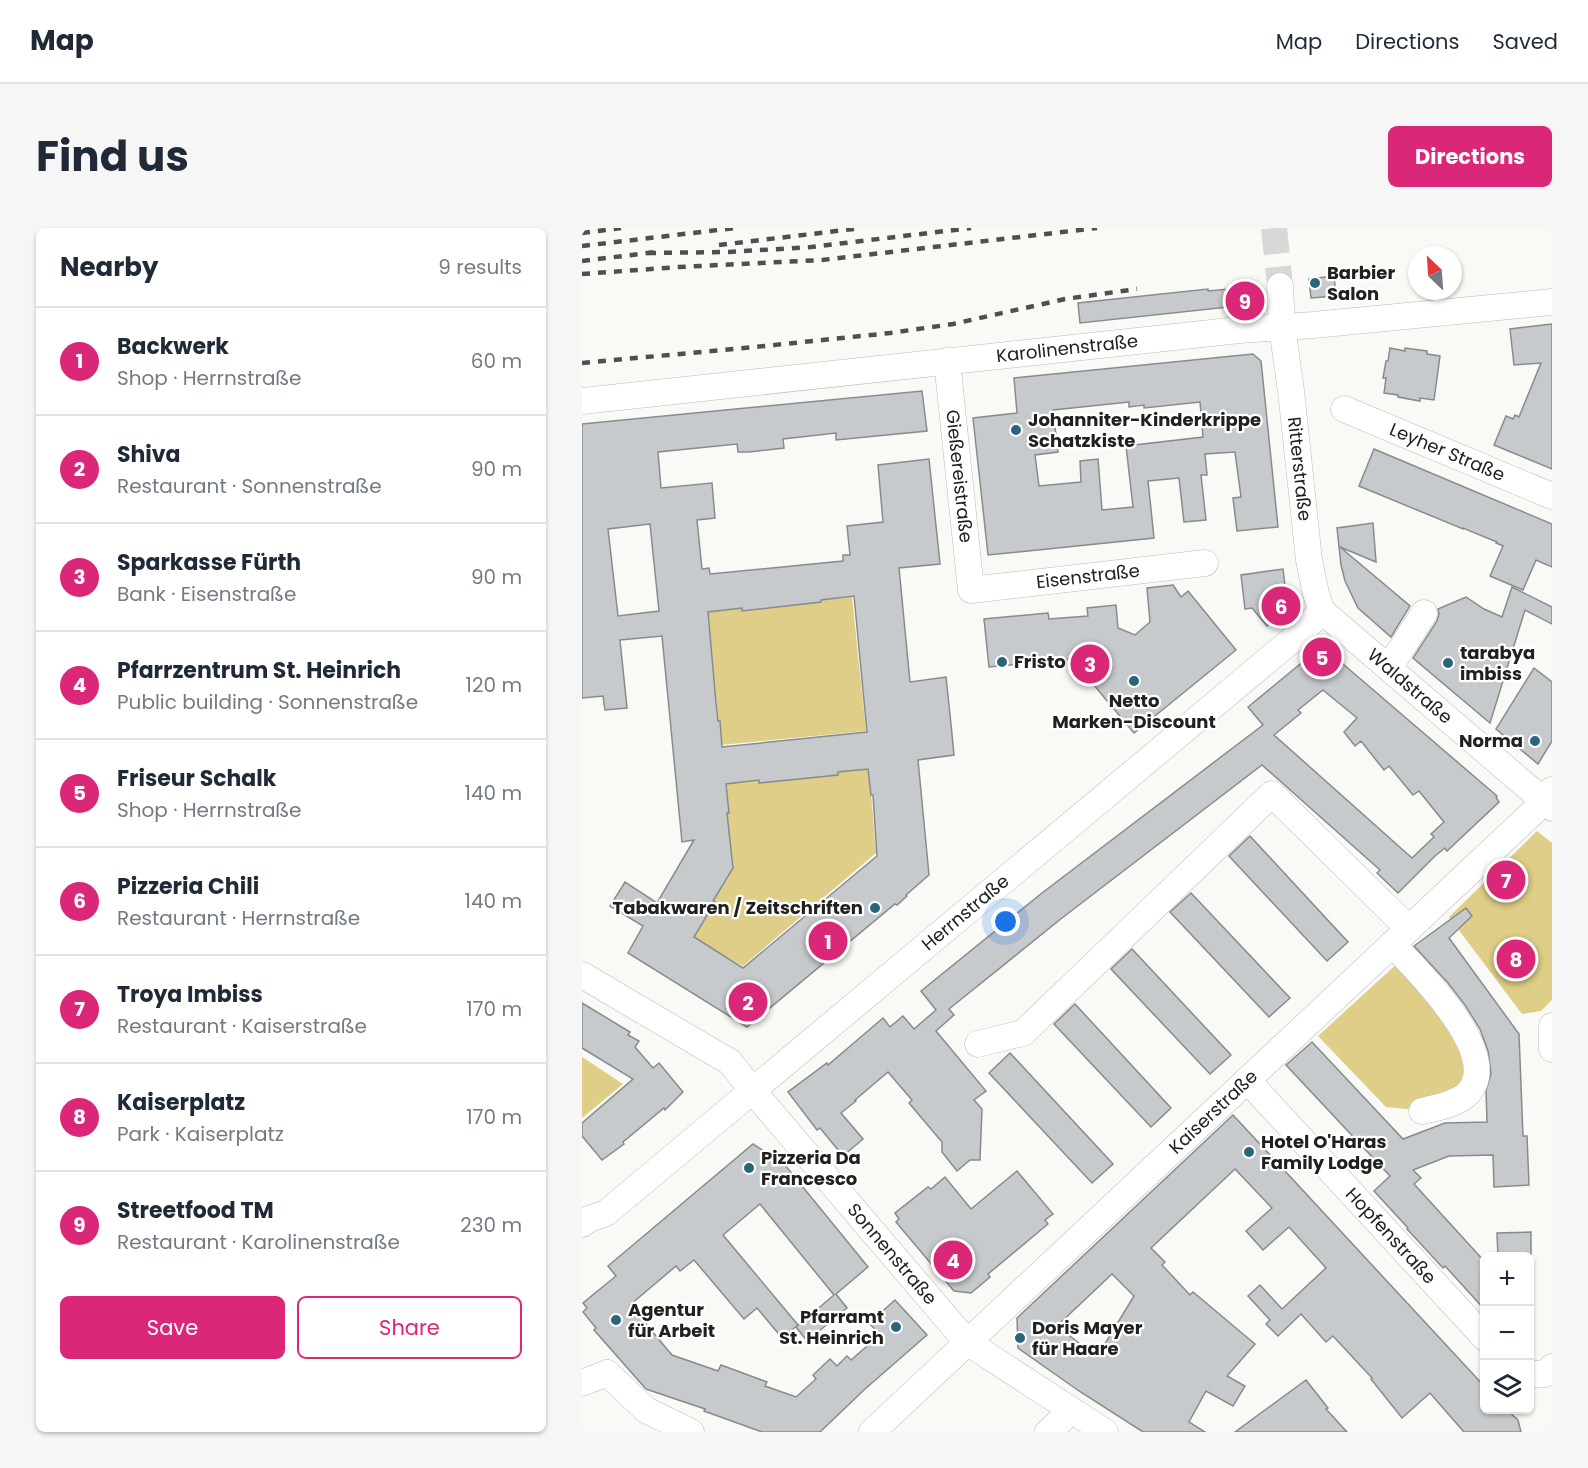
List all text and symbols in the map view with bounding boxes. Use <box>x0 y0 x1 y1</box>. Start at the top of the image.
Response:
text: Map <box>30 21 94 60</box>
text: Map <box>1276 27 1322 56</box>
text: Directions <box>1355 27 1459 56</box>
text: Saved <box>1492 27 1558 56</box>
button: Directions <box>1388 126 1552 187</box>
text: Find us <box>36 127 189 186</box>
north arrow <box>1408 246 1462 300</box>
text: Nearby <box>60 249 158 285</box>
text: 9 results <box>438 253 522 281</box>
place label: Barbier Salon <box>1327 260 1395 306</box>
marker: Barbier Salon <box>1308 276 1322 290</box>
pin: 9 <box>1226 278 1264 324</box>
street label: Karolinenstraße <box>995 328 1139 368</box>
text: Backwerk <box>117 331 229 362</box>
text: 1 <box>76 347 83 375</box>
text: 60 m <box>471 347 522 375</box>
text: Shop · Herrnstraße <box>117 364 301 392</box>
place label: Johanniter-Kinderkrippe Schatzkiste <box>1028 407 1261 453</box>
street label: Gießereistraße <box>940 409 979 544</box>
street label: Ritterstraße <box>1282 415 1318 522</box>
street label: Leyher Straße <box>1386 417 1509 487</box>
marker: Johanniter-Kinderkrippe Schatzkiste <box>1009 423 1023 437</box>
text: Shiva <box>117 439 181 470</box>
text: 2 <box>74 455 85 483</box>
text: 90 m <box>471 455 522 483</box>
text: Restaurant · Sonnenstraße <box>117 472 382 500</box>
text: Sparkasse Fürth <box>117 547 301 578</box>
street label: Eisenstraße <box>1035 558 1141 594</box>
text: 3 <box>73 563 86 591</box>
text: 90 m <box>471 563 522 591</box>
text: Bank · Eisenstraße <box>117 580 296 608</box>
pin: 6 <box>1262 584 1300 628</box>
pin: 5 <box>1302 634 1342 680</box>
place label: tarabya imbiss <box>1460 640 1535 686</box>
pin: 3 <box>1070 642 1110 686</box>
street label: Waldstraße <box>1362 642 1458 729</box>
place label: Fristo <box>1014 649 1066 674</box>
text: Pfarrzentrum St. Heinrich <box>117 655 401 686</box>
marker: Fristo <box>995 655 1009 669</box>
marker: tarabya imbiss <box>1441 656 1455 670</box>
text: 4 <box>73 671 86 699</box>
text: 120 m <box>466 671 522 699</box>
marker: Netto Marken-Discount <box>1127 674 1141 688</box>
text: Public building · Sonnenstraße <box>117 688 418 716</box>
place label: Netto Marken-Discount <box>1052 688 1216 734</box>
place label: Norma <box>1459 728 1523 753</box>
marker: Norma <box>1528 734 1542 748</box>
text: Friseur Schalk <box>117 763 276 794</box>
text: 5 <box>73 779 86 807</box>
text: 140 m <box>465 779 522 807</box>
text: Shop · Herrnstraße <box>117 796 301 824</box>
pin: 7 <box>1486 858 1526 902</box>
street label: Herrnstraße <box>916 868 1014 956</box>
text: Pizzeria Chili <box>117 871 259 902</box>
text: 6 <box>73 887 86 915</box>
text: 140 m <box>465 887 522 915</box>
place label: Tabakwaren / Zeitschriften <box>613 895 863 920</box>
marker: Tabakwaren / Zeitschriften <box>868 901 882 915</box>
text: Restaurant · Herrnstraße <box>117 904 360 932</box>
your location <box>991 907 1020 936</box>
pin: 1 <box>808 918 848 964</box>
pin: 8 <box>1496 936 1536 982</box>
text: Troya Imbiss <box>117 979 263 1010</box>
pin: 2 <box>728 980 768 1024</box>
text: 7 <box>74 995 85 1023</box>
text: 170 m <box>466 995 522 1023</box>
text: Restaurant · Kaiserstraße <box>117 1012 367 1040</box>
street label: Kaiserstraße <box>1163 1064 1263 1159</box>
text: Kaiserplatz <box>117 1087 245 1118</box>
text: 8 <box>73 1103 86 1131</box>
text: 170 m <box>466 1103 522 1131</box>
text: Park · Kaiserplatz <box>117 1120 284 1148</box>
place label: Hotel O'Haras Family Lodge <box>1261 1129 1387 1175</box>
place label: Pizzeria Da Francesco <box>761 1145 861 1191</box>
marker: Hotel O'Haras Family Lodge <box>1242 1145 1256 1159</box>
marker: Pizzeria Da Francesco <box>742 1161 756 1175</box>
street label: Hopfenstraße <box>1340 1182 1442 1289</box>
text: Streetfood TM <box>117 1195 274 1226</box>
street label: Sonnenstraße <box>842 1198 943 1310</box>
text: 9 <box>73 1211 86 1239</box>
text: 230 m <box>460 1211 522 1239</box>
text: Restaurant · Karolinenstraße <box>117 1228 400 1256</box>
pin: 4 <box>934 1238 973 1282</box>
map controls <box>1480 1252 1534 1414</box>
button: + <box>1480 1252 1534 1306</box>
button: Save <box>60 1296 285 1359</box>
button: Share <box>297 1296 522 1359</box>
place label: Agentur für Arbeit <box>628 1297 715 1343</box>
place label: Pfarramt St. Heinrich <box>779 1304 884 1350</box>
button: − <box>1480 1306 1534 1360</box>
marker: Agentur für Arbeit <box>609 1313 623 1327</box>
place label: Doris Mayer für Haare <box>1032 1315 1143 1361</box>
marker: Pfarramt St. Heinrich <box>889 1320 903 1334</box>
marker: Doris Mayer für Haare <box>1013 1331 1027 1345</box>
button: layers <box>1480 1360 1534 1414</box>

